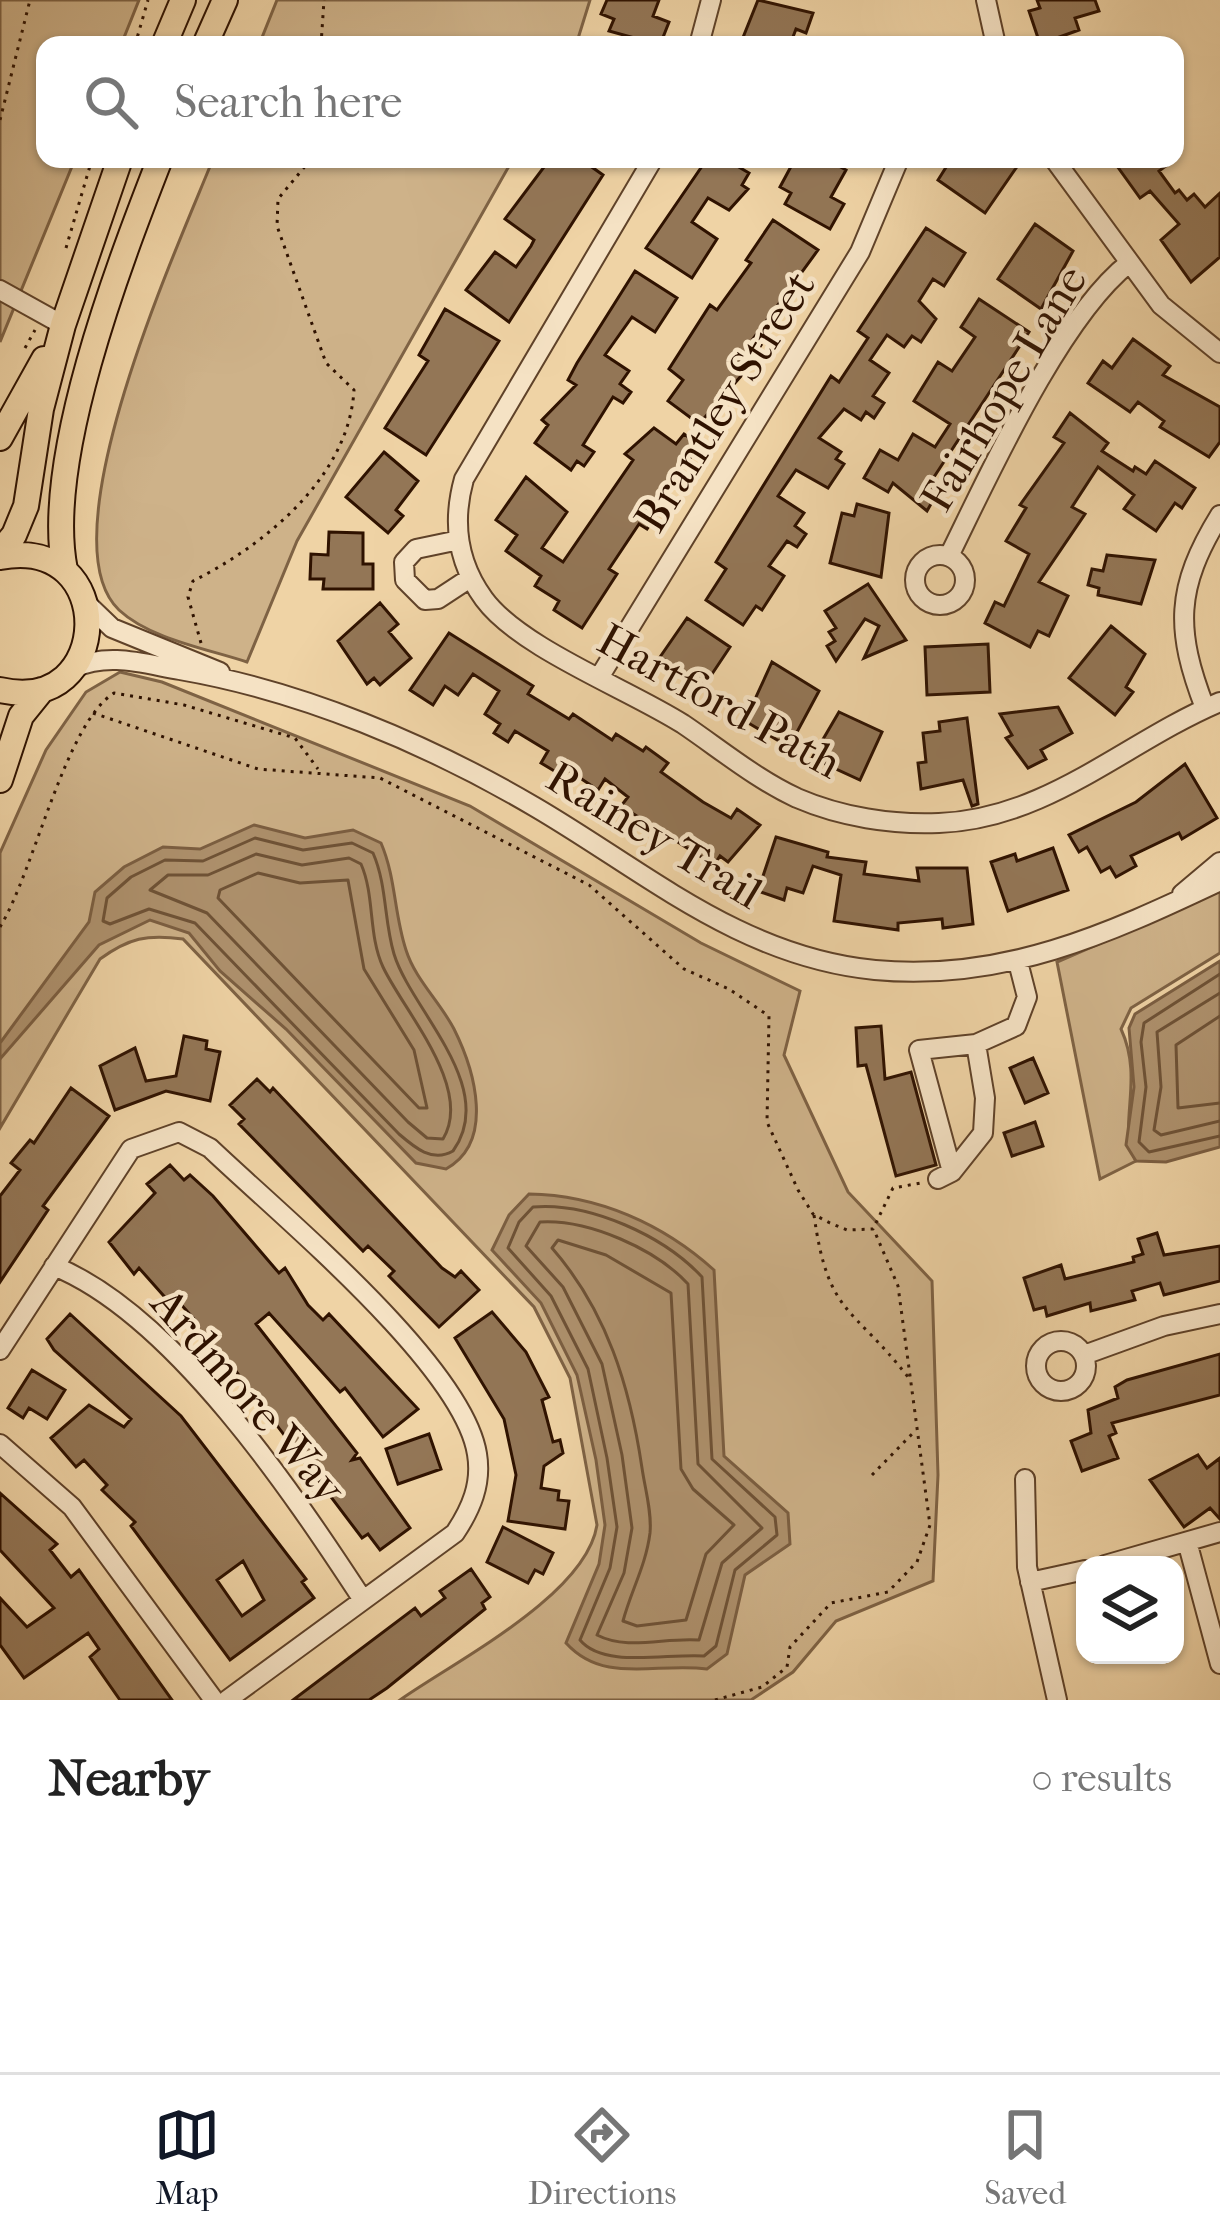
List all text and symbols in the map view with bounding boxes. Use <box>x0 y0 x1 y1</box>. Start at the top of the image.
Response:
search box <box>36 36 1184 168</box>
icon: search <box>78 69 144 135</box>
text: Search here <box>174 76 402 129</box>
street label: Fairhope Lane <box>910 256 1098 521</box>
street label: Brantley Street <box>624 262 826 542</box>
street label: Hartford Path <box>588 613 850 790</box>
street label: Rainey Trail <box>537 750 771 920</box>
street label: Ardmore Way <box>139 1276 357 1516</box>
map controls <box>1076 1556 1184 1664</box>
button: layers <box>1076 1556 1184 1664</box>
text: Nearby <box>48 1748 209 1808</box>
text: 0 results <box>1031 1755 1172 1801</box>
tab: Map <box>154 2102 220 2213</box>
tab: Directions <box>528 2102 676 2213</box>
tab: Saved <box>984 2102 1066 2213</box>

